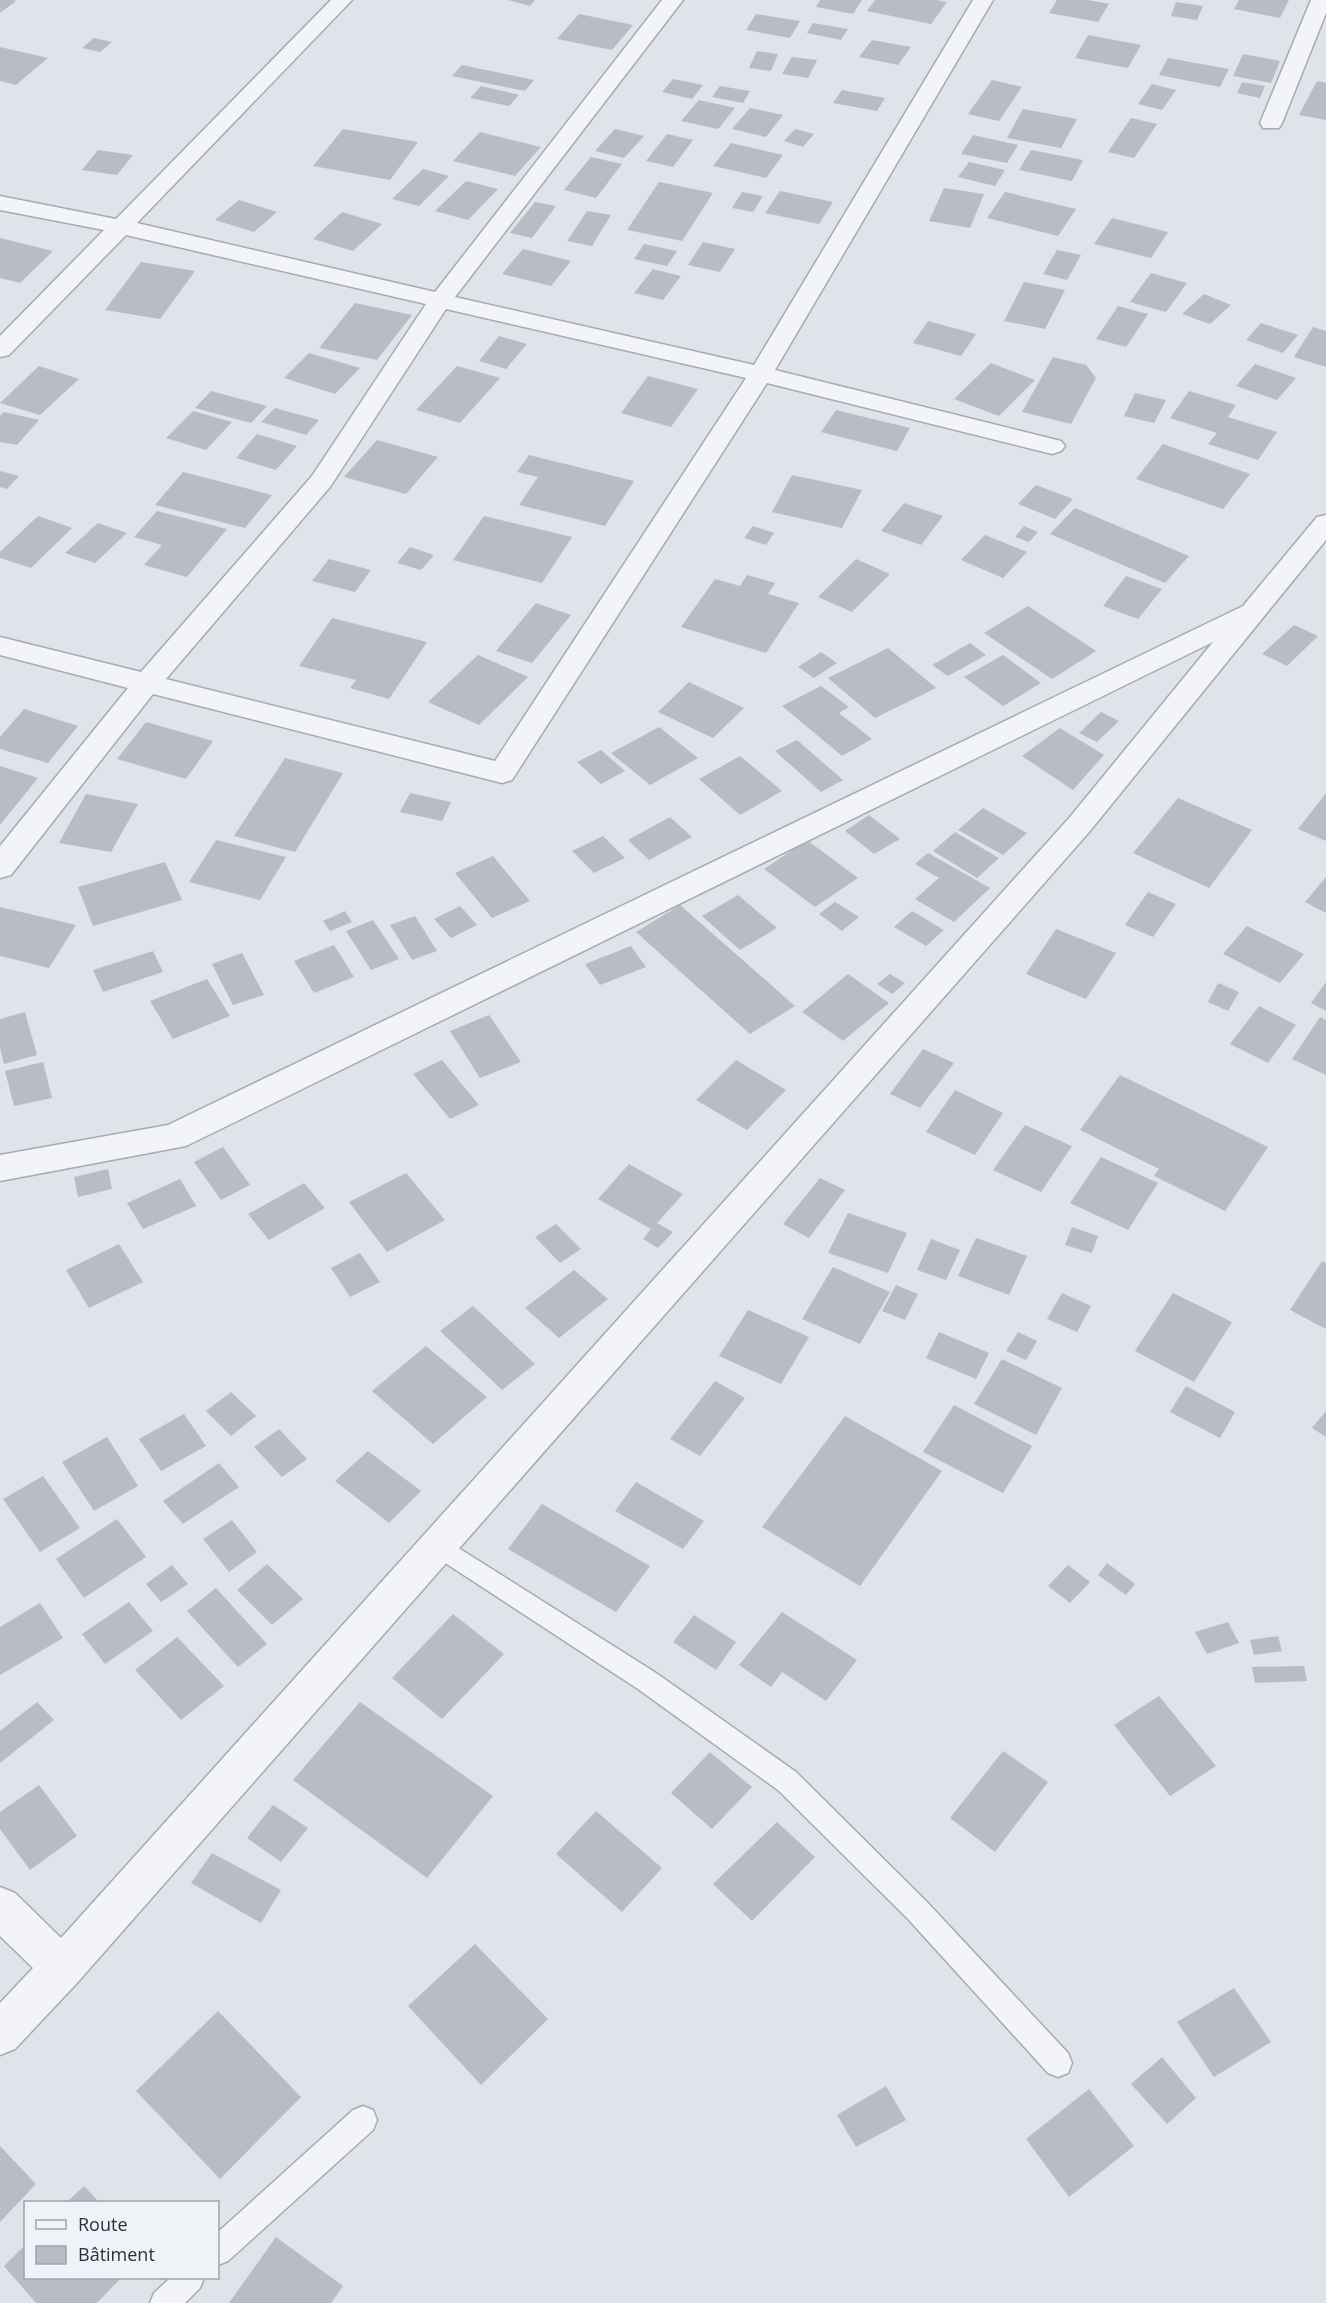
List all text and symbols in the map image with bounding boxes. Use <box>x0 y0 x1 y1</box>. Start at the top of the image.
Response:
legend <box>24 2201 219 2279</box>
text: Route <box>78 2212 128 2236</box>
text: Bâtiment <box>78 2242 155 2266</box>

